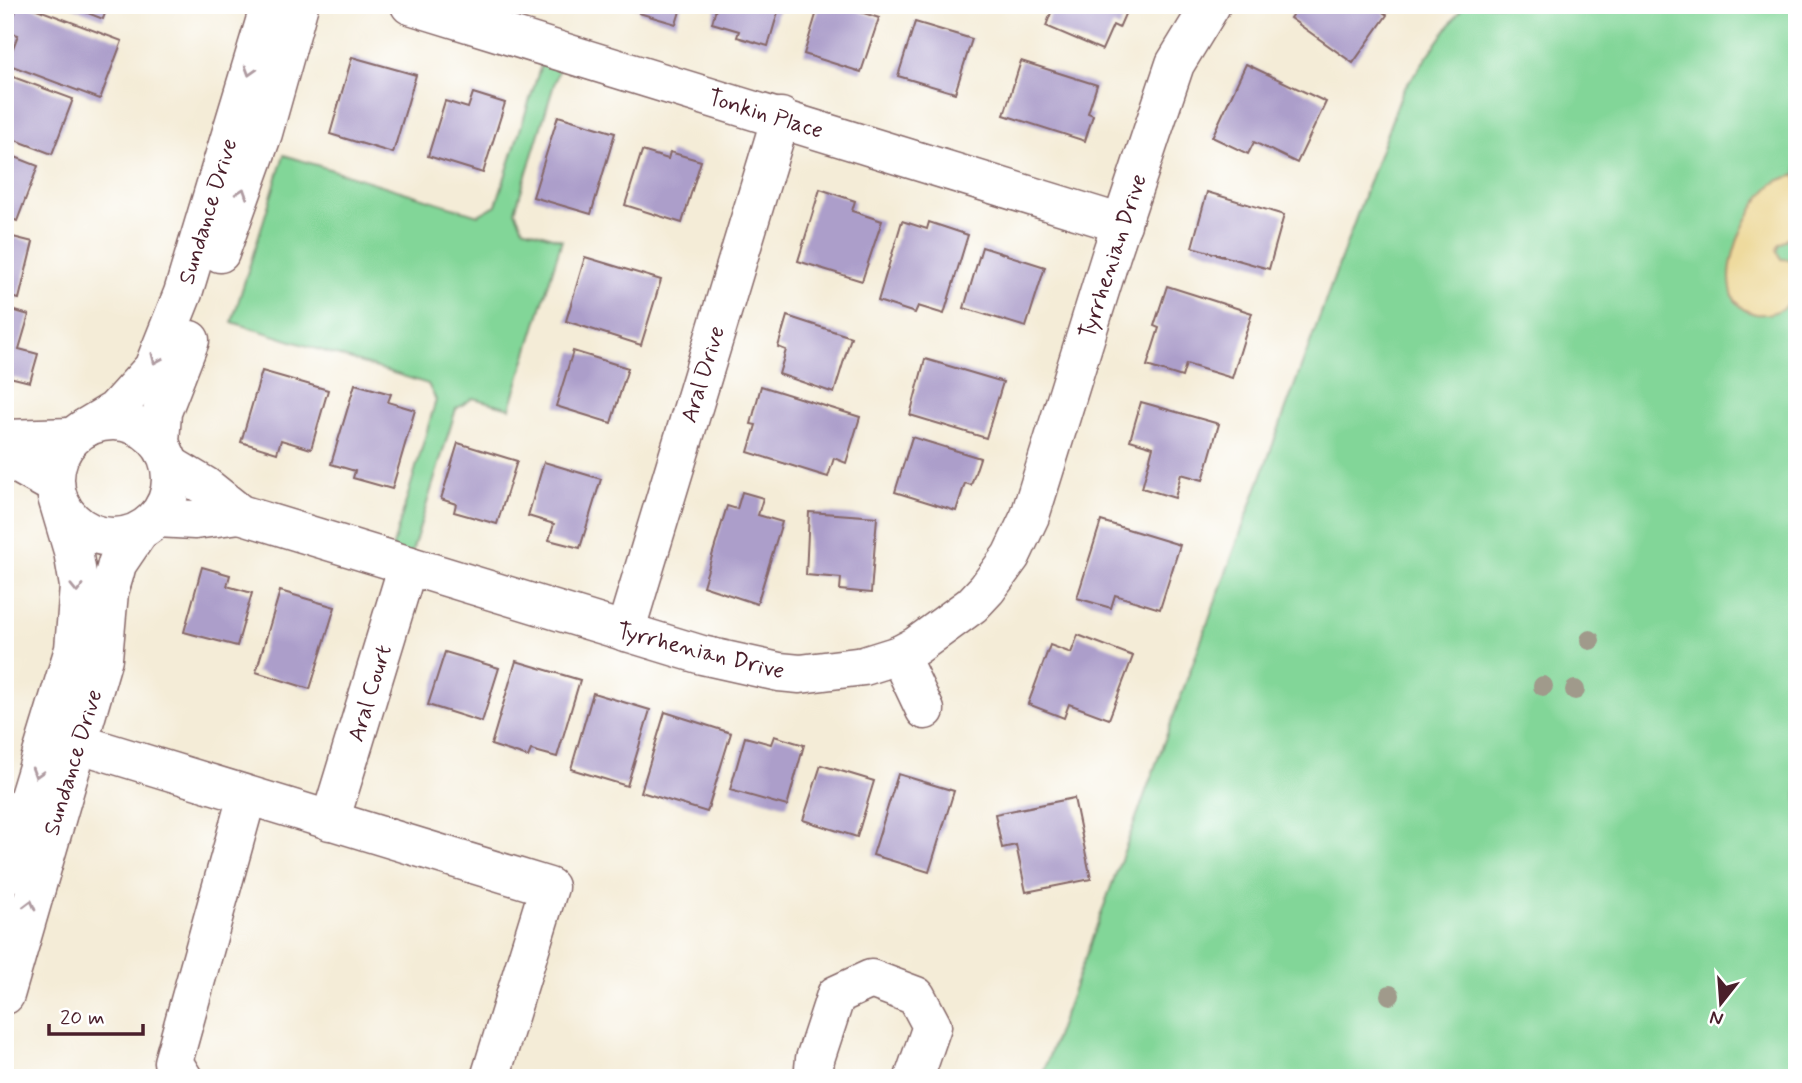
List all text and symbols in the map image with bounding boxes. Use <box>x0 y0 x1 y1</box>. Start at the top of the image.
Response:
one-way arrow <box>244 64 259 76</box>
street label: Tonkin Place <box>704 83 827 147</box>
street label: Sundance Drive <box>172 135 245 288</box>
street label: Tyrrhenian Drive <box>1073 170 1155 343</box>
one-way arrow <box>233 188 247 200</box>
street label: Aral Drive <box>675 323 733 427</box>
one-way arrow <box>150 352 164 364</box>
one-way arrow <box>70 582 85 593</box>
street label: Tyrrhenian Drive <box>614 617 787 687</box>
street label: Aral Court <box>342 641 400 746</box>
street label: Sundance Drive <box>37 686 110 839</box>
one-way arrow <box>30 766 45 778</box>
one-way arrow <box>22 899 36 911</box>
north arrow <box>1686 968 1756 1038</box>
scale bar <box>49 992 144 1036</box>
text: 20 m <box>60 1004 105 1032</box>
text: N <box>1707 1004 1726 1032</box>

